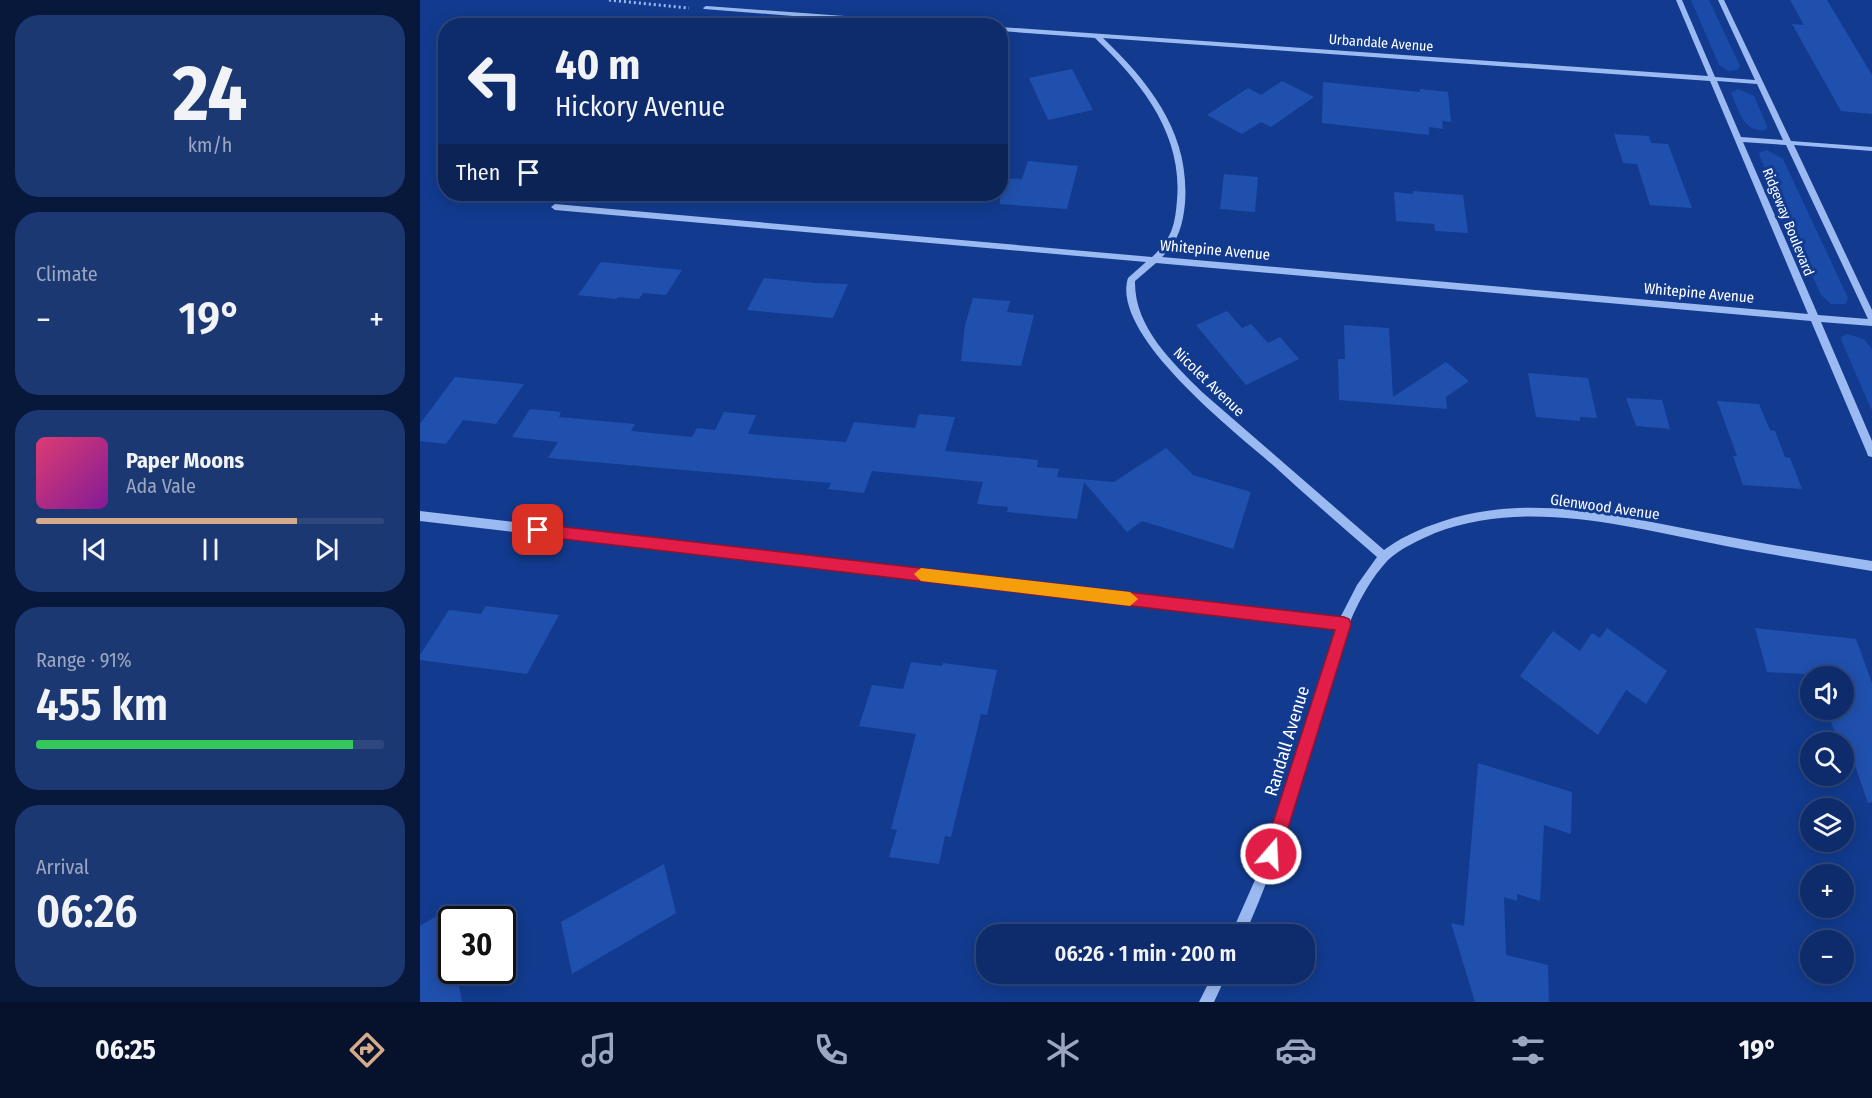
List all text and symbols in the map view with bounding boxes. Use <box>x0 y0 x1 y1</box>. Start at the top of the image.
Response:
street label: Urbandale Avenue <box>1328 31 1434 55</box>
text: 40 m <box>555 40 640 90</box>
icon: left <box>456 42 534 120</box>
text: 24 <box>173 47 247 141</box>
text: Hickory Avenue <box>555 91 725 123</box>
text: km/h <box>188 133 232 157</box>
icon: arrive <box>512 156 545 189</box>
text: Then <box>456 159 500 186</box>
street label: Ridgeway Boulevard <box>1759 166 1817 278</box>
street label: Whitepine Avenue <box>1159 236 1271 264</box>
text: Climate <box>36 262 98 286</box>
street label: Whitepine Avenue <box>1643 279 1755 307</box>
text: 19° <box>179 292 241 346</box>
text: − <box>36 300 51 340</box>
text: + <box>369 300 384 340</box>
street label: Nicolet Avenue <box>1170 344 1248 420</box>
text: Paper Moons <box>126 447 244 474</box>
text: Ada Vale <box>126 474 196 498</box>
street label: Glenwood Avenue <box>1549 490 1661 524</box>
pin <box>512 504 563 555</box>
icon: arrive <box>521 513 554 546</box>
icon: previous <box>78 533 111 566</box>
icon: pause <box>194 533 227 566</box>
icon: next <box>310 533 343 566</box>
text: Range · 91% <box>36 648 132 672</box>
map controls <box>1800 666 1854 984</box>
button: sound <box>1800 666 1854 720</box>
text: 455 km <box>36 678 168 732</box>
street label: Randall Avenue <box>1260 683 1314 799</box>
button: search <box>1800 732 1854 786</box>
button: layers <box>1800 798 1854 852</box>
position arrow <box>1239 822 1303 886</box>
text: Arrival <box>36 855 89 879</box>
button: + <box>1800 864 1854 918</box>
text: 06:26 <box>36 885 138 939</box>
speed limit sign: 30 <box>438 906 516 984</box>
button: − <box>1800 930 1854 984</box>
text: 06:26 · 1 min · 200 m <box>1055 940 1236 967</box>
icon: directions <box>346 1029 388 1071</box>
icon: music <box>578 1029 620 1071</box>
icon: phone <box>810 1029 852 1071</box>
icon: climate <box>1042 1029 1084 1071</box>
icon: car <box>1275 1029 1317 1071</box>
icon: filters <box>1507 1029 1549 1071</box>
text: 06:25 <box>95 1034 156 1066</box>
text: 19° <box>1739 1034 1777 1066</box>

